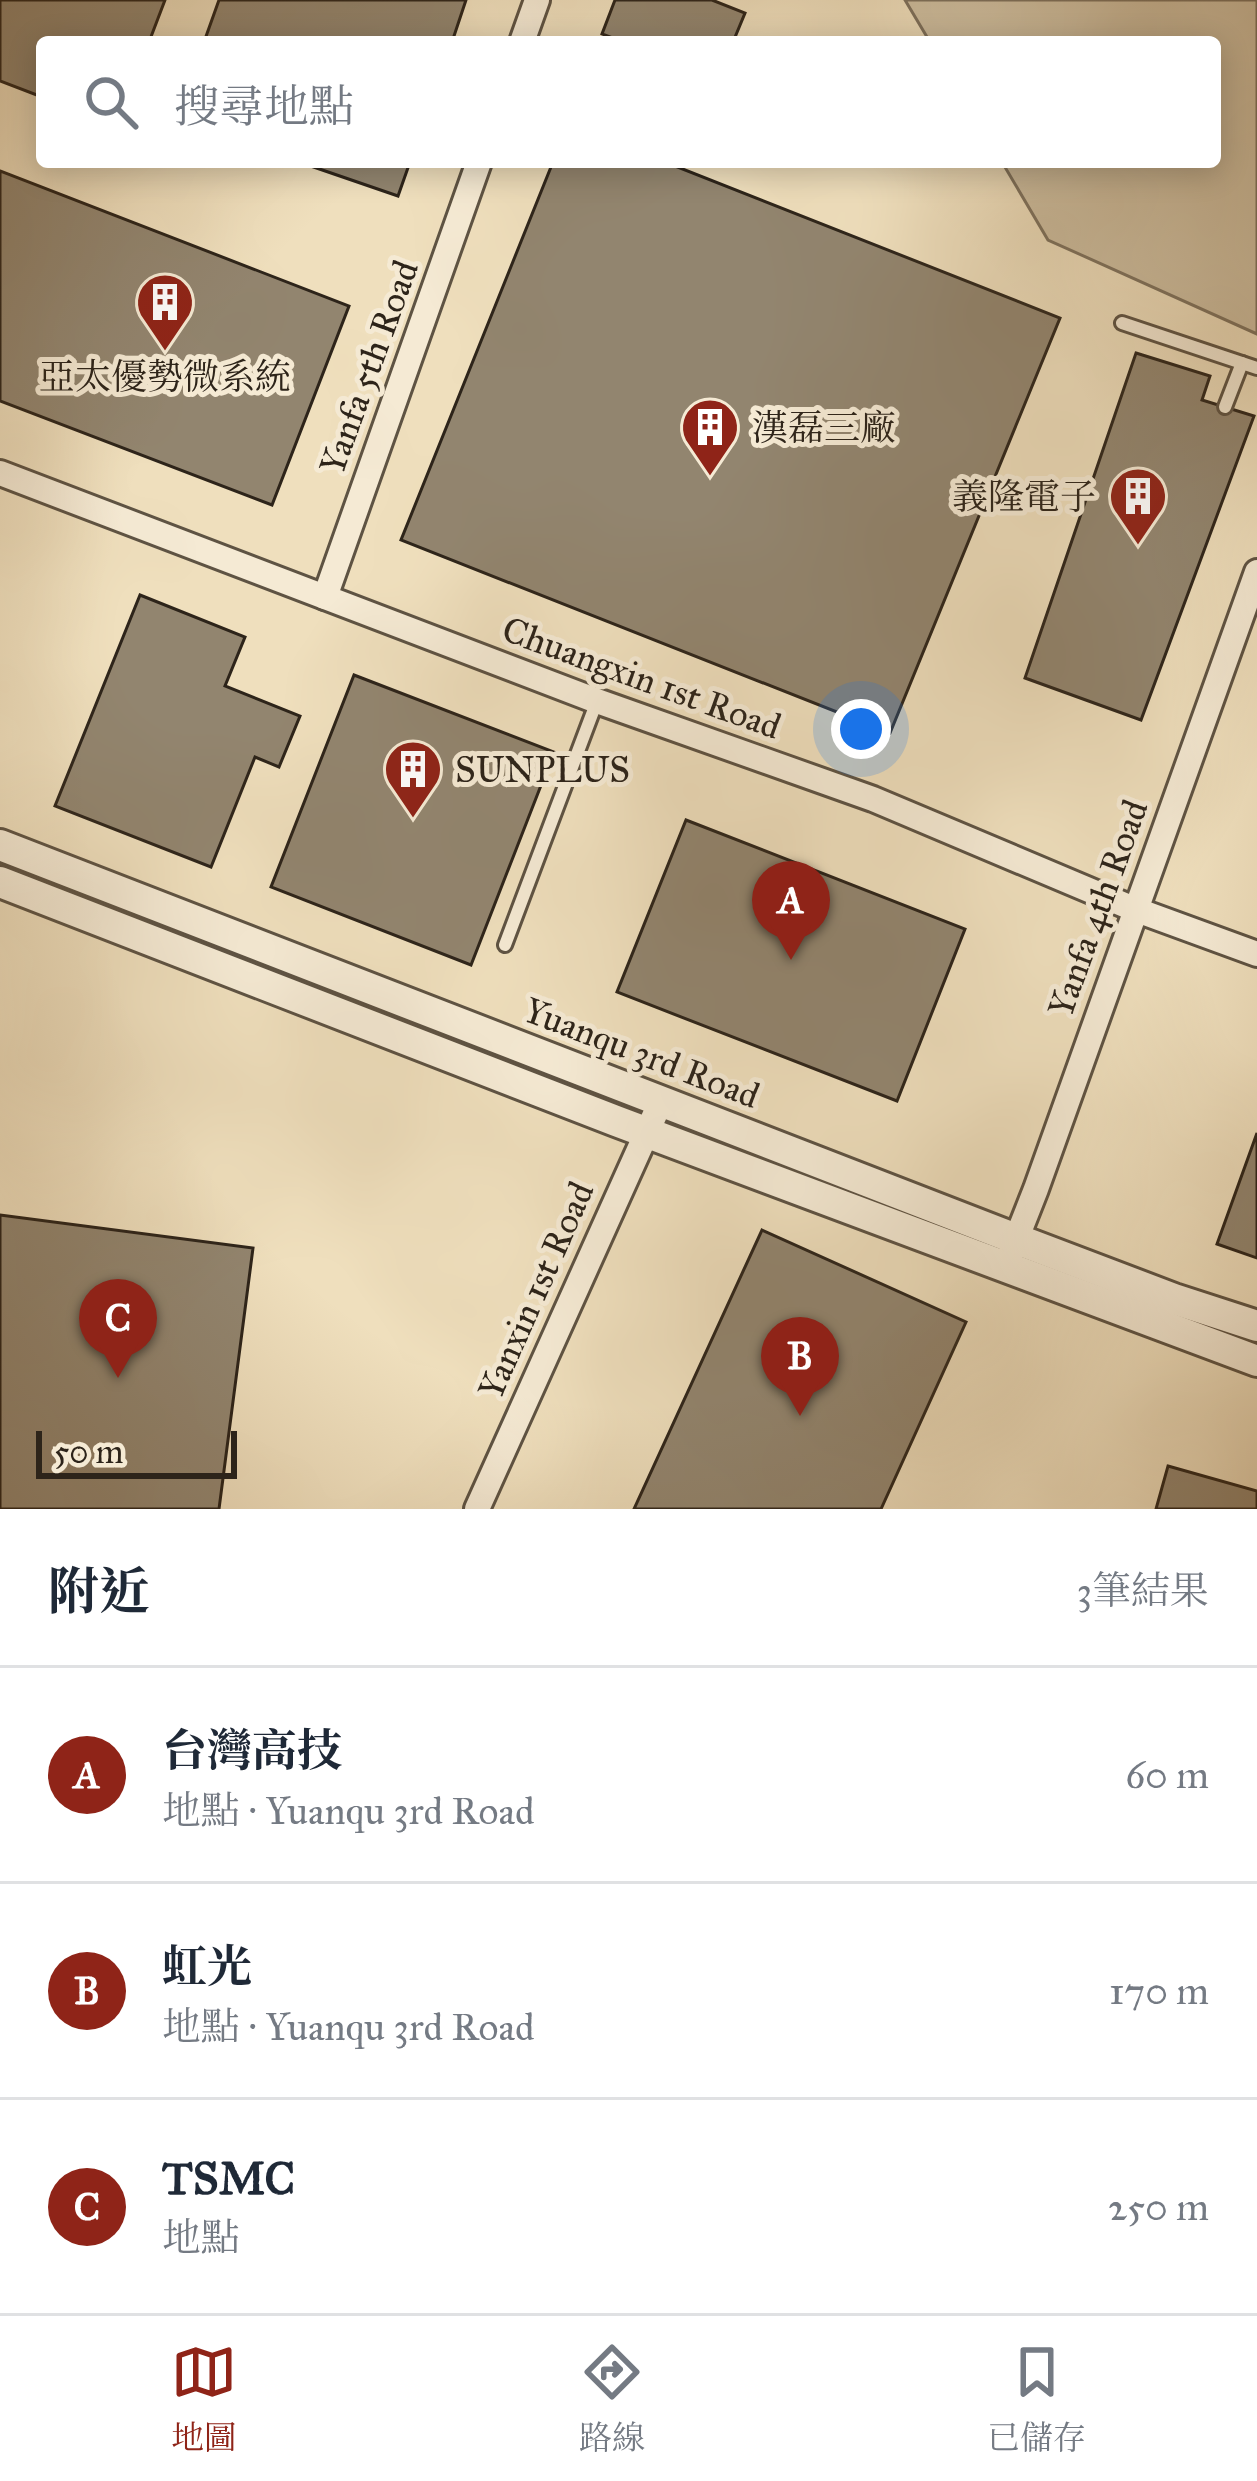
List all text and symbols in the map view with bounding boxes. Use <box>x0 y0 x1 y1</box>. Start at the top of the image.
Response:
search box <box>36 36 1221 168</box>
icon: search <box>78 69 144 135</box>
text: 搜尋地點 <box>174 79 354 134</box>
street label: Yanfa 5th Road <box>310 254 428 480</box>
building icon: 亞太優勢微系統 <box>134 271 196 353</box>
place label: 亞太優勢微系統 <box>39 355 291 399</box>
building icon: 漢磊三廠 <box>679 396 741 478</box>
place label: 漢磊三廠 <box>752 406 896 450</box>
building icon: 義隆電子 <box>1107 465 1169 547</box>
place label: 義隆電子 <box>952 475 1096 519</box>
street label: Chuangxin 1st Road <box>496 607 787 749</box>
your location <box>831 699 891 759</box>
building icon: SUNPLUS <box>382 738 444 820</box>
place label: SUNPLUS <box>455 748 630 792</box>
street label: Yanfa 4th Road <box>1038 794 1158 1023</box>
pin: A <box>752 861 830 960</box>
street label: Yuanqu 3rd Road <box>518 988 766 1118</box>
street label: Yanxin 1st Road <box>468 1175 603 1406</box>
pin: C <box>79 1279 157 1378</box>
pin: B <box>761 1317 839 1416</box>
scale bar <box>36 1425 237 1478</box>
text: 50 m <box>54 1432 123 1472</box>
text: 附近 <box>48 1561 150 1623</box>
text: 3筆結果 <box>1076 1567 1209 1615</box>
text: 台灣高技 <box>162 1723 342 1778</box>
text: A <box>74 1751 100 1799</box>
text: 60 m <box>1125 1751 1209 1799</box>
text: 地點 · Yuanqu 3rd Road <box>162 1787 534 1835</box>
text: 虹光 <box>162 1939 252 1994</box>
text: B <box>74 1967 100 2015</box>
text: 170 m <box>1109 1967 1209 2015</box>
text: 地點 · Yuanqu 3rd Road <box>162 2003 534 2051</box>
text: TSMC <box>162 2151 295 2206</box>
text: C <box>74 2183 100 2231</box>
text: 250 m <box>1108 2183 1209 2231</box>
text: 地點 <box>162 2214 240 2262</box>
tab: 地圖 <box>171 2339 237 2458</box>
tab: 路線 <box>579 2339 645 2458</box>
tab: 已儲存 <box>987 2339 1086 2458</box>

